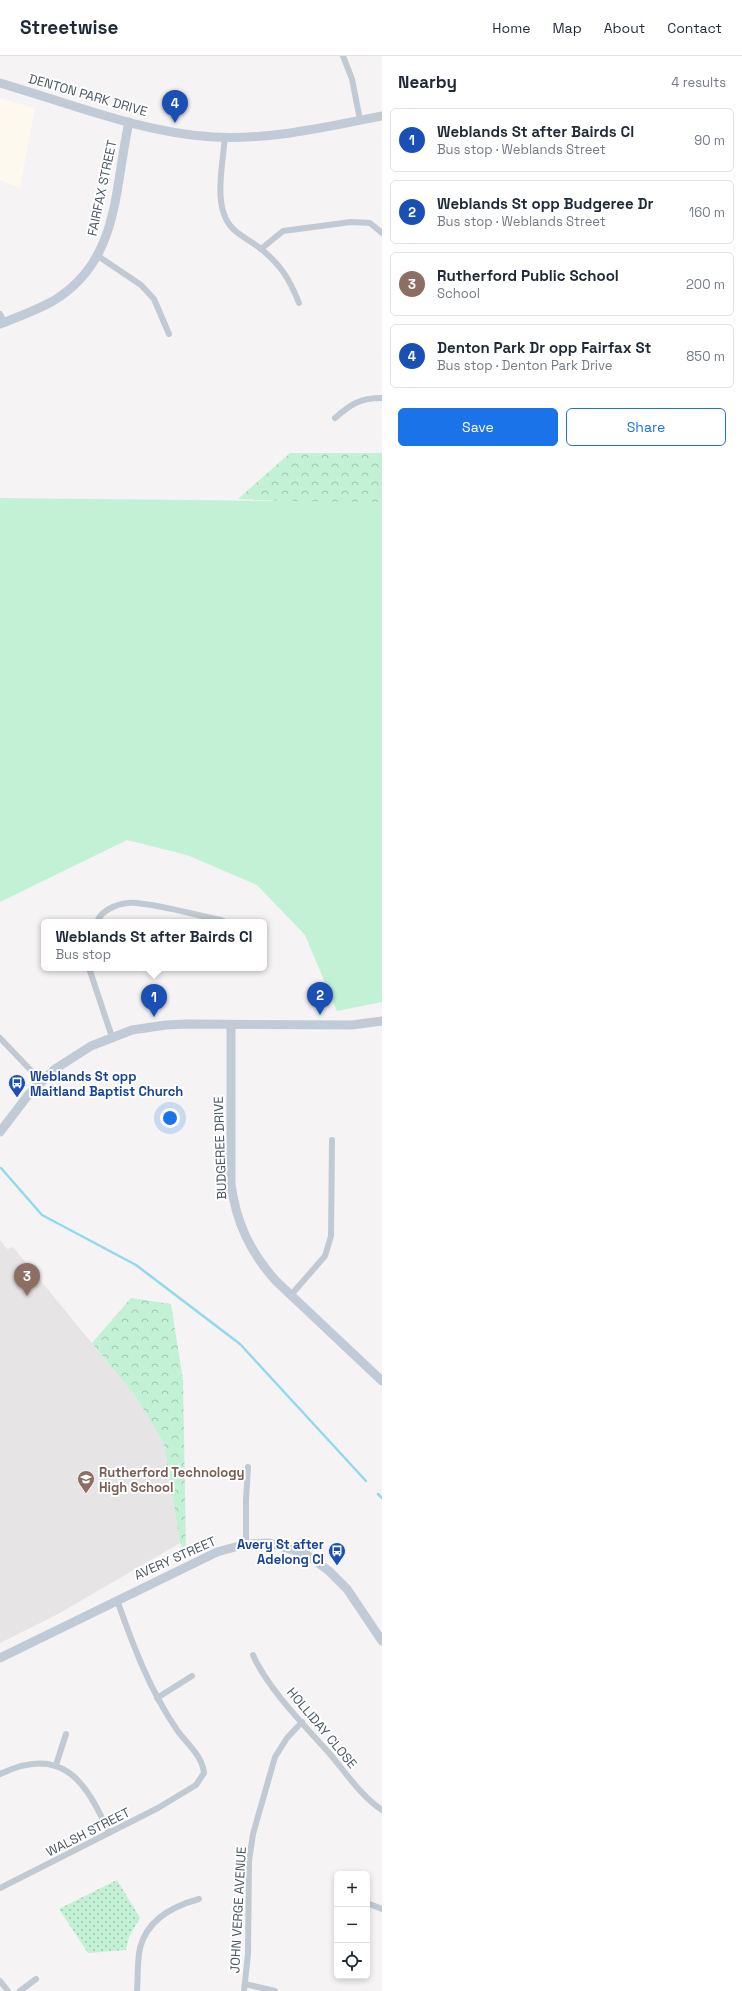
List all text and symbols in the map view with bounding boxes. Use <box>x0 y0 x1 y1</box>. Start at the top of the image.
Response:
text: Streetwise <box>20 15 119 40</box>
text: Home <box>492 19 530 37</box>
text: Map <box>552 19 582 37</box>
text: About <box>604 19 645 37</box>
text: Contact <box>667 19 722 37</box>
street label: DENTON PARK DRIVE <box>27 70 149 120</box>
text: Nearby <box>398 71 457 93</box>
text: 4 results <box>671 74 726 91</box>
pin: 4 <box>162 90 188 123</box>
text: Weblands St after Bairds Cl <box>437 122 634 141</box>
text: 1 <box>409 132 415 149</box>
text: 90 m <box>694 132 725 149</box>
street label: FAIRFAX STREET <box>83 138 121 238</box>
text: Bus stop · Weblands Street <box>437 141 606 158</box>
text: Weblands St opp Budgeree Dr <box>437 194 653 213</box>
text: 2 <box>408 204 416 221</box>
text: 160 m <box>689 204 725 221</box>
text: Bus stop · Weblands Street <box>437 213 606 230</box>
text: Rutherford Public School <box>437 266 619 285</box>
text: 3 <box>408 276 416 293</box>
text: 200 m <box>686 276 725 293</box>
text: School <box>437 285 480 302</box>
text: Denton Park Dr opp Fairfax St <box>437 338 651 357</box>
text: 4 <box>408 348 416 365</box>
text: 850 m <box>686 348 725 365</box>
text: Bus stop · Denton Park Drive <box>437 357 612 374</box>
button: Save <box>398 408 558 446</box>
button: Share <box>566 408 726 446</box>
popup <box>41 919 267 971</box>
text: Weblands St after Bairds Cl <box>55 927 253 946</box>
text: Bus stop <box>55 946 111 963</box>
pin: 2 <box>307 982 333 1015</box>
pin: 1 <box>141 984 167 1017</box>
place label: Weblands St opp Maitland Baptist Church <box>30 1068 183 1100</box>
bus stop icon: Weblands St opp Maitland Baptist Church <box>7 1073 27 1098</box>
street label: BUDGEREE DRIVE <box>210 1096 230 1200</box>
your location <box>160 1108 180 1128</box>
pin: 3 <box>14 1263 40 1296</box>
place label: Rutherford Technology High School <box>99 1464 245 1496</box>
school or university icon: Rutherford Technology High School <box>76 1469 96 1494</box>
street label: AVERY STREET <box>131 1532 219 1584</box>
place label: Avery St after Adelong Cl <box>237 1536 324 1568</box>
bus stop icon: Avery St after Adelong Cl <box>327 1541 347 1566</box>
street label: HOLLIDAY CLOSE <box>283 1684 361 1772</box>
street label: WALSH STREET <box>43 1803 133 1860</box>
street label: JOHN VERGE AVENUE <box>226 1846 250 1974</box>
map controls <box>334 1871 370 1979</box>
button: + <box>334 1871 370 1907</box>
button: − <box>334 1907 370 1943</box>
button: locate <box>334 1943 370 1979</box>

